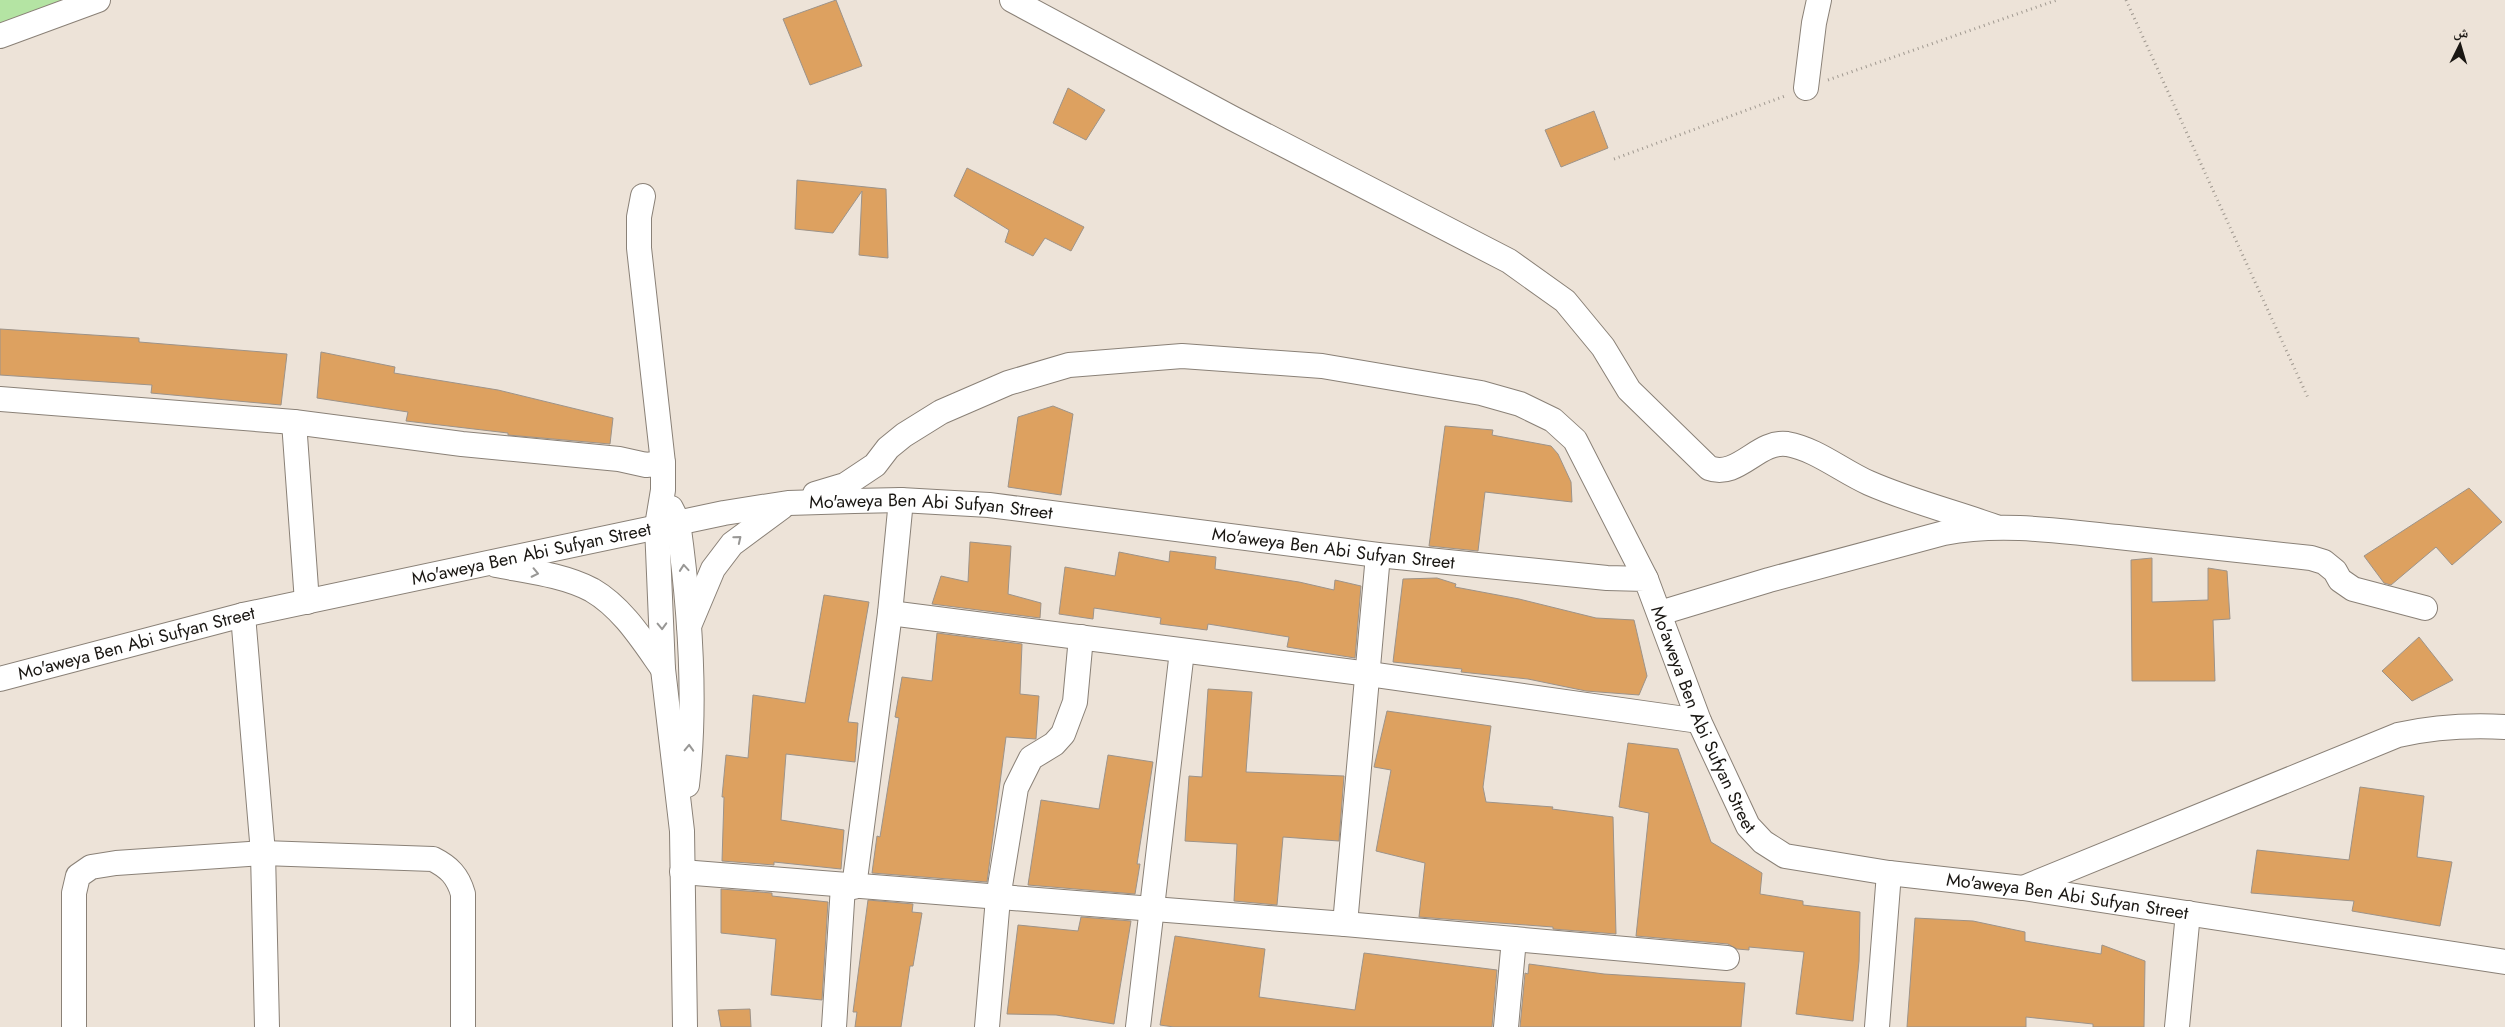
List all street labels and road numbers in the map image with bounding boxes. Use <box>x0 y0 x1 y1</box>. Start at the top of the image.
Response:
street label: Mo'aweya Ben Abi Sufyan Street <box>809 487 1055 526</box>
street label: Mo'aweya Ben Abi Sufyan Street <box>409 516 654 592</box>
street label: Mo'aweya Ben Abi Sufyan Street <box>1210 521 1457 576</box>
street label: Mo'aweya Ben Abi Sufyan Street <box>15 600 258 687</box>
street label: Mo'aweya Ben Abi Sufyan Street <box>1644 602 1762 840</box>
street label: Mo'aweya Ben Abi Sufyan Street <box>1945 867 2191 926</box>

